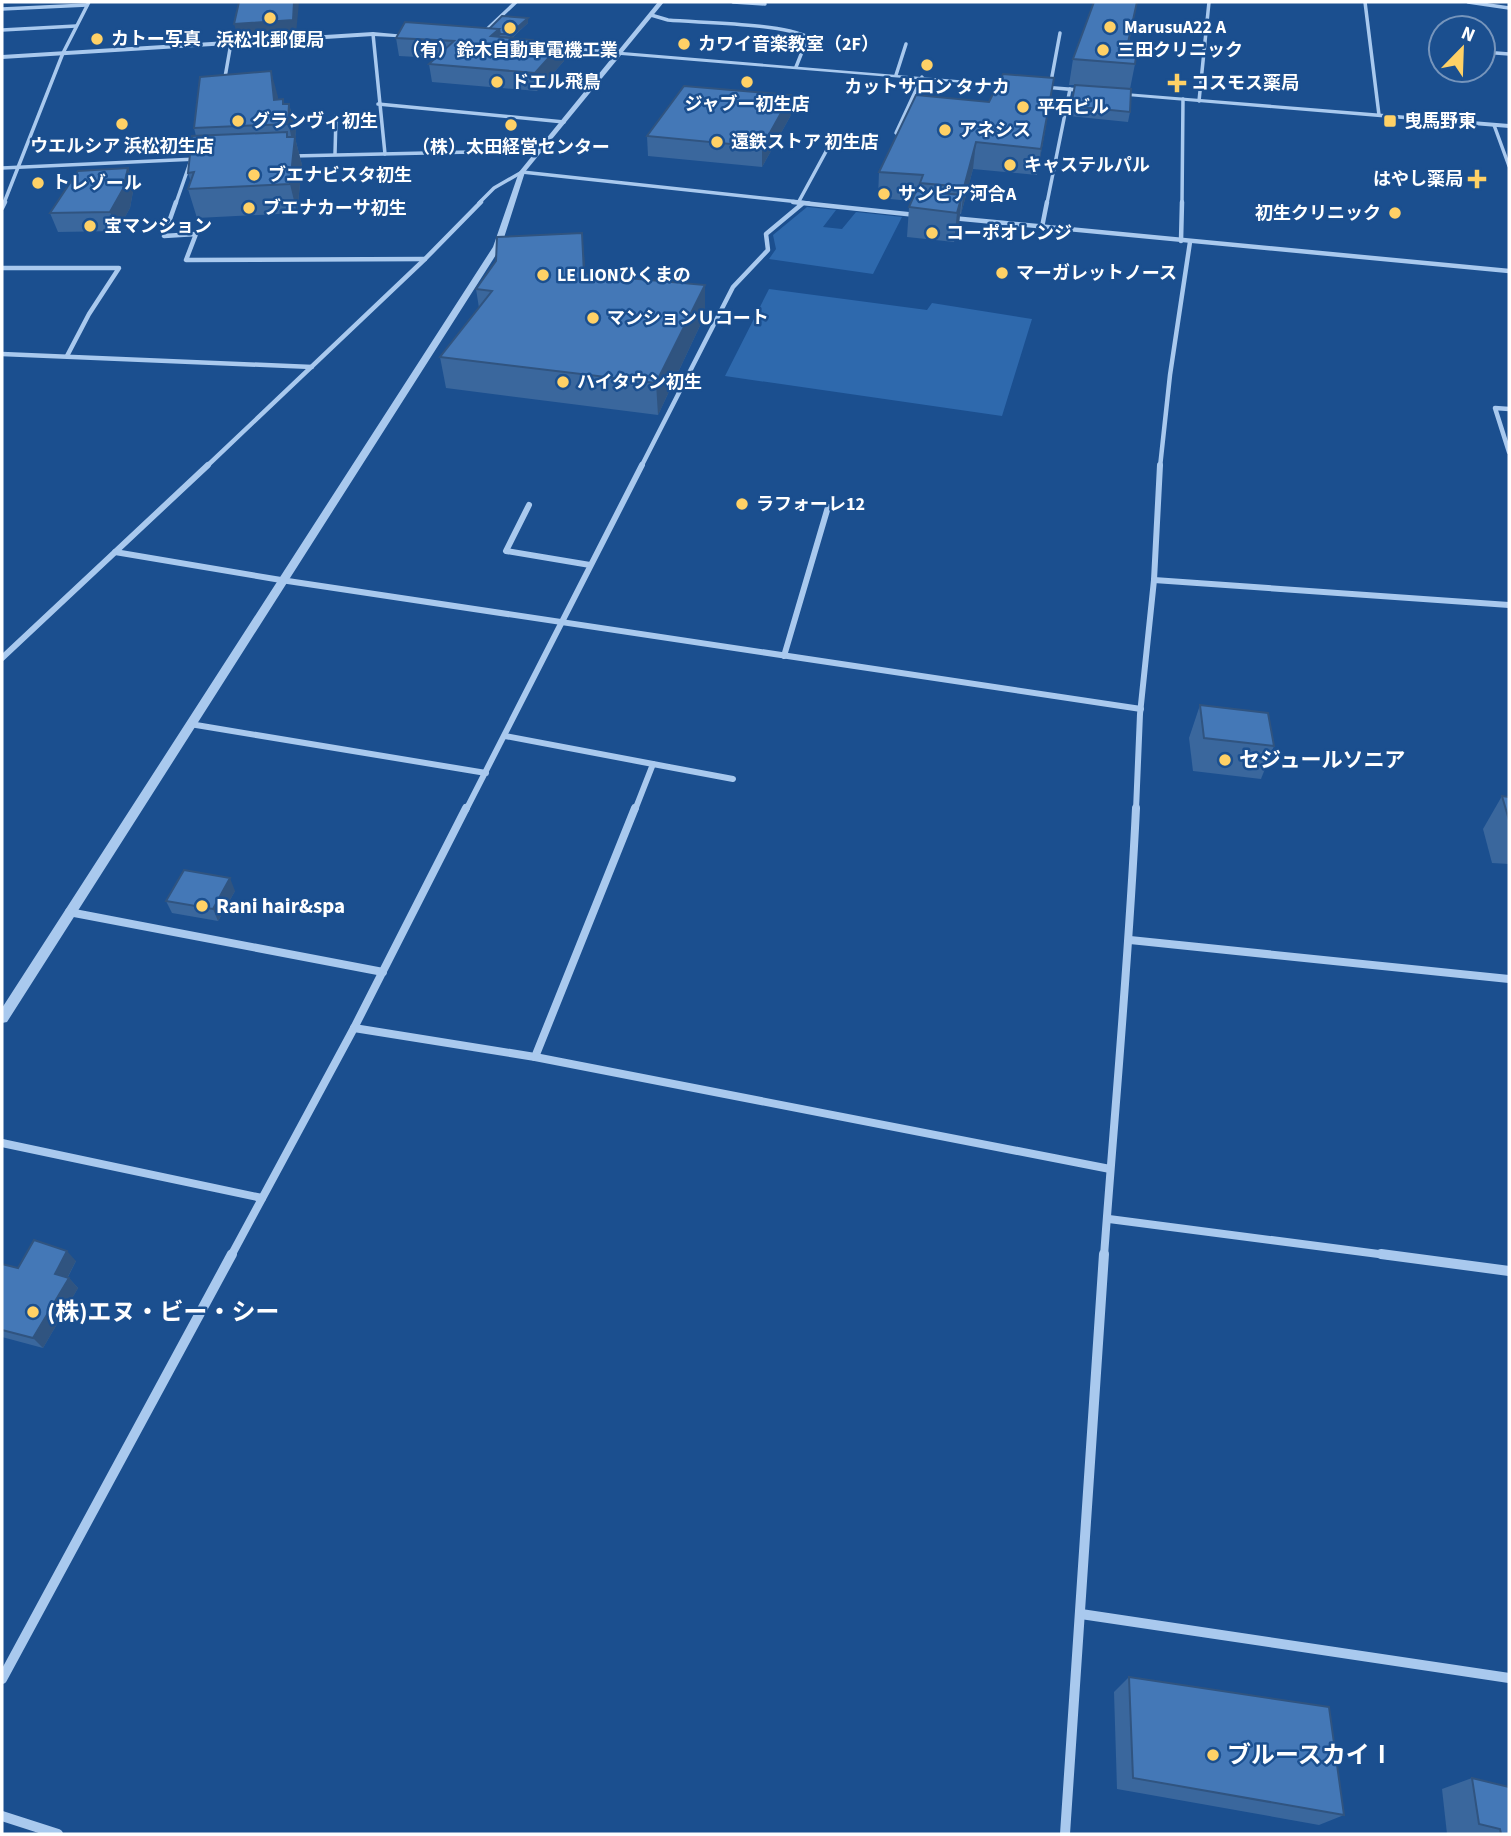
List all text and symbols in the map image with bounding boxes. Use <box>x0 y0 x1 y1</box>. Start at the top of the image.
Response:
marker: 浜松北郵便局 <box>262 10 278 26</box>
north arrow <box>1427 14 1497 84</box>
place label: MarusuA22 A <box>1124 15 1227 40</box>
marker: MarusuA22 A <box>1102 19 1118 35</box>
marker: （有）鈴木自動車電機工業 <box>502 20 518 36</box>
text: N <box>1457 20 1479 50</box>
place label: カトー写真 <box>111 27 201 52</box>
place label: 浜松北郵便局 <box>216 28 324 53</box>
marker: カトー写真 <box>89 31 105 47</box>
place label: カワイ音楽教室（2F） <box>698 32 879 57</box>
marker: カワイ音楽教室（2F） <box>676 36 692 52</box>
place label: （有）鈴木自動車電機工業 <box>402 38 618 63</box>
place label: 三田クリニック <box>1117 38 1243 63</box>
marker: 三田クリニック <box>1095 42 1111 58</box>
marker: カットサロン タナカ <box>919 57 935 73</box>
place label: ドエル飛鳥 <box>511 70 601 95</box>
place label: コスモス薬局 <box>1191 71 1299 96</box>
marker: ドエル飛鳥 <box>489 74 505 90</box>
marker: ジャブー初生店 <box>739 74 755 90</box>
place label: カットサロン タナカ <box>844 75 1010 100</box>
marker: コスモス薬局 <box>1169 75 1185 91</box>
place label: ジャブー初生店 <box>684 92 810 117</box>
place label: 平石ビル <box>1037 95 1109 120</box>
marker: 平石ビル <box>1015 99 1031 115</box>
place label: グランヴィ初生 <box>252 109 378 134</box>
place label: 曳馬野東 <box>1404 109 1476 134</box>
marker: グランヴィ初生 <box>230 113 246 129</box>
marker: 曳馬野東 <box>1382 113 1398 129</box>
marker: ウエルシア 浜松初生店 <box>114 116 130 132</box>
marker: （株）太田経営センター <box>503 117 519 133</box>
place label: アネシス <box>959 118 1031 143</box>
marker: アネシス <box>937 122 953 138</box>
place label: 遠鉄ストア 初生店 <box>731 130 879 155</box>
place label: ウエルシア 浜松初生店 <box>30 134 214 159</box>
marker: 遠鉄ストア 初生店 <box>709 134 725 150</box>
place label: （株）太田経営センター <box>412 135 610 160</box>
place label: キャステルパル <box>1024 153 1150 178</box>
marker: キャステルパル <box>1002 157 1018 173</box>
place label: ブエナビスタ初生 <box>268 163 412 188</box>
marker: ブエナビスタ初生 <box>246 167 262 183</box>
place label: はやし薬局 <box>1373 167 1463 192</box>
place label: トレゾール <box>52 171 142 196</box>
marker: はやし薬局 <box>1469 171 1485 187</box>
marker: トレゾール <box>30 175 46 191</box>
place label: サンピア河合A <box>898 182 1017 207</box>
marker: サンピア河合A <box>876 186 892 202</box>
place label: ブエナカーサ初生 <box>263 196 407 221</box>
marker: ブエナカーサ初生 <box>241 200 257 216</box>
place label: 初生クリニック <box>1255 201 1381 226</box>
marker: 初生クリニック <box>1387 205 1403 221</box>
place label: 宝マンション <box>104 214 212 239</box>
marker: 宝マンション <box>82 218 98 234</box>
place label: コーポオレンジ <box>946 221 1072 246</box>
marker: コーポオレンジ <box>924 225 940 241</box>
place label: マーガレットノース <box>1016 261 1177 286</box>
place label: LE LIONひくまの <box>557 263 691 288</box>
marker: マーガレットノース <box>994 265 1010 281</box>
marker: LE LIONひくまの <box>535 267 551 283</box>
place label: マンションＵコート <box>607 306 769 331</box>
marker: マンションＵコート <box>585 310 601 326</box>
place label: ハイタウン初生 <box>577 370 702 395</box>
marker: ハイタウン初生 <box>555 374 571 390</box>
place label: ラフォーレ12 <box>756 492 865 517</box>
marker: ラフォーレ12 <box>734 496 750 512</box>
place label: セジュールソニア <box>1239 745 1406 775</box>
marker: セジュールソニア <box>1217 752 1233 768</box>
place label: Rani hair&spa <box>216 891 345 921</box>
marker: Rani hair&spa <box>194 898 210 914</box>
place label: (株)エヌ・ビー・シー <box>47 1295 280 1330</box>
marker: (株)エヌ・ビー・シー <box>25 1304 41 1320</box>
place label: ブルースカイⅠ <box>1227 1738 1394 1773</box>
marker: ブルースカイⅠ <box>1205 1747 1221 1763</box>

